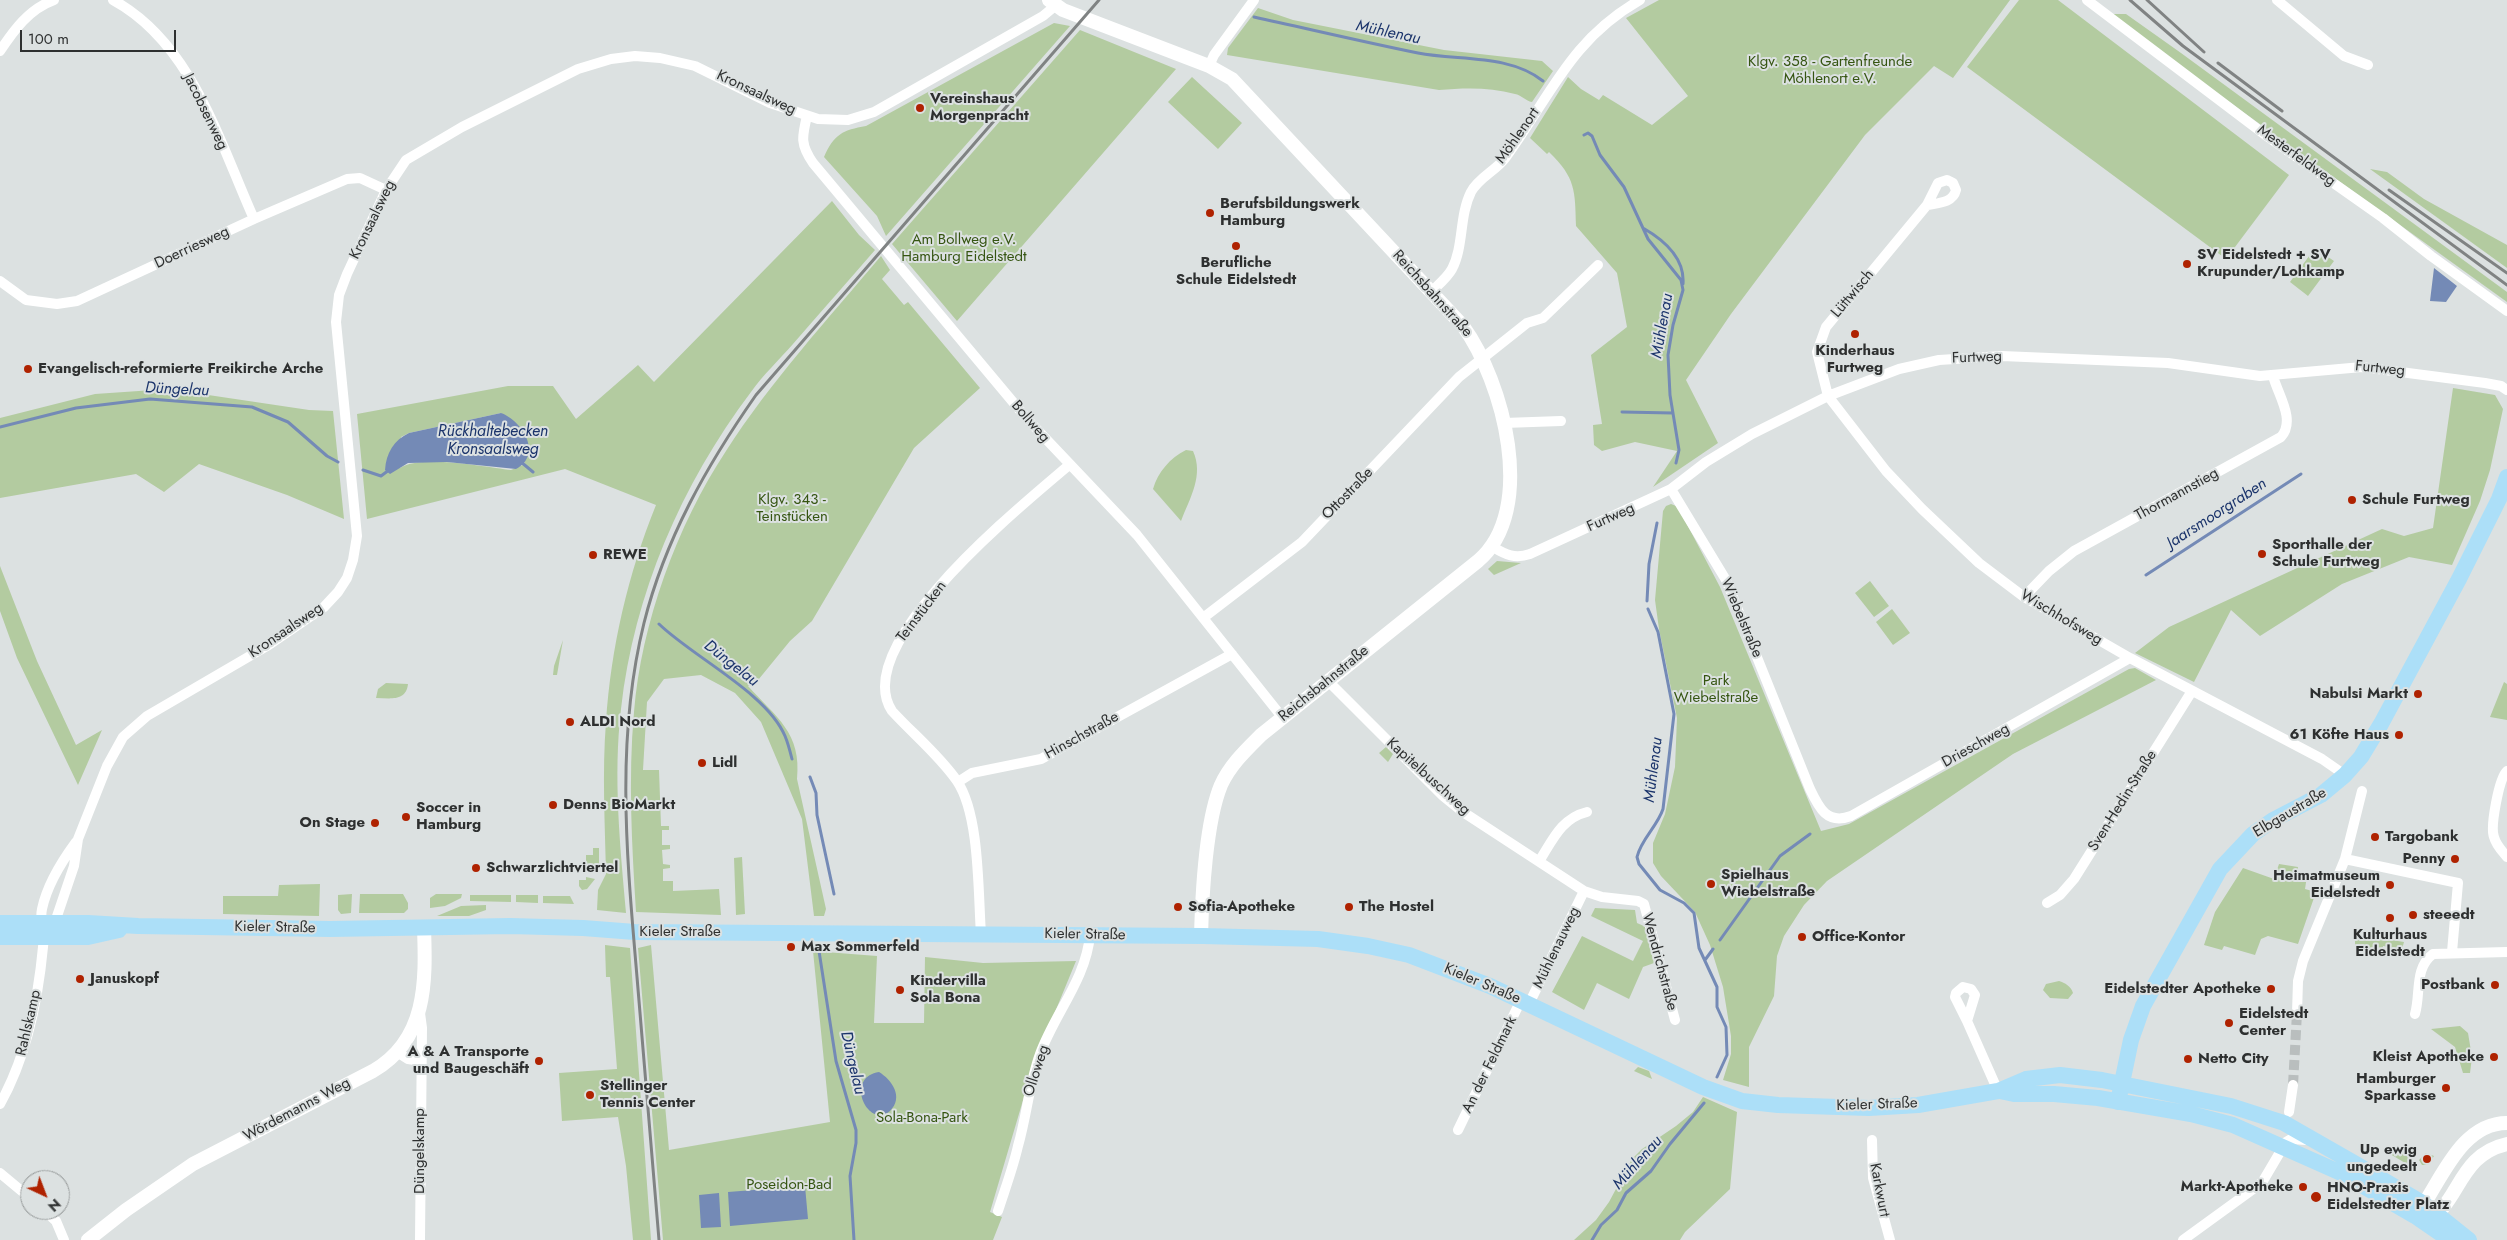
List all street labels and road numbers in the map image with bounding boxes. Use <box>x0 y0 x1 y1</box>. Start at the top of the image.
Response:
street label: Kronsaalsweg <box>713 67 799 119</box>
street label: Jacobsenweg <box>179 71 231 153</box>
street label: Möhlenort <box>1492 105 1544 167</box>
street label: Mesterfeldweg <box>2253 121 2339 191</box>
street label: Kronsaalsweg <box>346 178 400 262</box>
street label: Doerriesweg <box>152 223 232 273</box>
street label: Reichsbahnstraße <box>1388 247 1476 341</box>
street label: Lüttwisch <box>1828 266 1878 322</box>
street label: Furtweg <box>1952 348 2002 368</box>
street label: Furtweg <box>2354 357 2406 381</box>
street label: Bollweg <box>1007 397 1053 447</box>
street label: Ottostraße <box>1319 464 1377 524</box>
street label: Thormannstieg <box>2132 465 2222 525</box>
street label: Furtweg <box>1584 500 1638 536</box>
street label: Wiebelstraße <box>1716 576 1766 660</box>
street label: Teinstücken <box>893 578 951 646</box>
street label: Wischhofsweg <box>2017 586 2105 650</box>
street label: Kronsaalsweg <box>245 600 327 662</box>
street label: Reichsbahnstraße <box>1275 642 1373 726</box>
street label: Hinschstraße <box>1042 708 1122 764</box>
street label: Drieschweg <box>1939 720 2013 772</box>
street label: Kapitelbuschweg <box>1382 735 1474 819</box>
street label: Sven-Hedin-Straße <box>2085 747 2161 855</box>
street label: Elbgaustraße <box>2250 784 2330 842</box>
street label: Mühlenauweg <box>1530 904 1584 992</box>
street label: Wendrichstraße <box>1637 911 1681 1013</box>
street label: Kieler Straße <box>234 918 316 938</box>
street label: Kieler Straße <box>639 923 721 941</box>
street label: Kieler Straße <box>1044 925 1126 945</box>
street label: Kieler Straße <box>1441 960 1523 1008</box>
street label: Rahlskamp <box>13 988 45 1058</box>
street label: An der Feldmark <box>1459 1014 1521 1116</box>
street label: Olloweg <box>1020 1043 1054 1099</box>
street label: Wördemanns Weg <box>241 1074 353 1146</box>
street label: Kieler Straße <box>1836 1095 1918 1115</box>
street label: Düngelskamp <box>411 1108 429 1194</box>
street label: Karkwurt <box>1865 1162 1893 1218</box>

